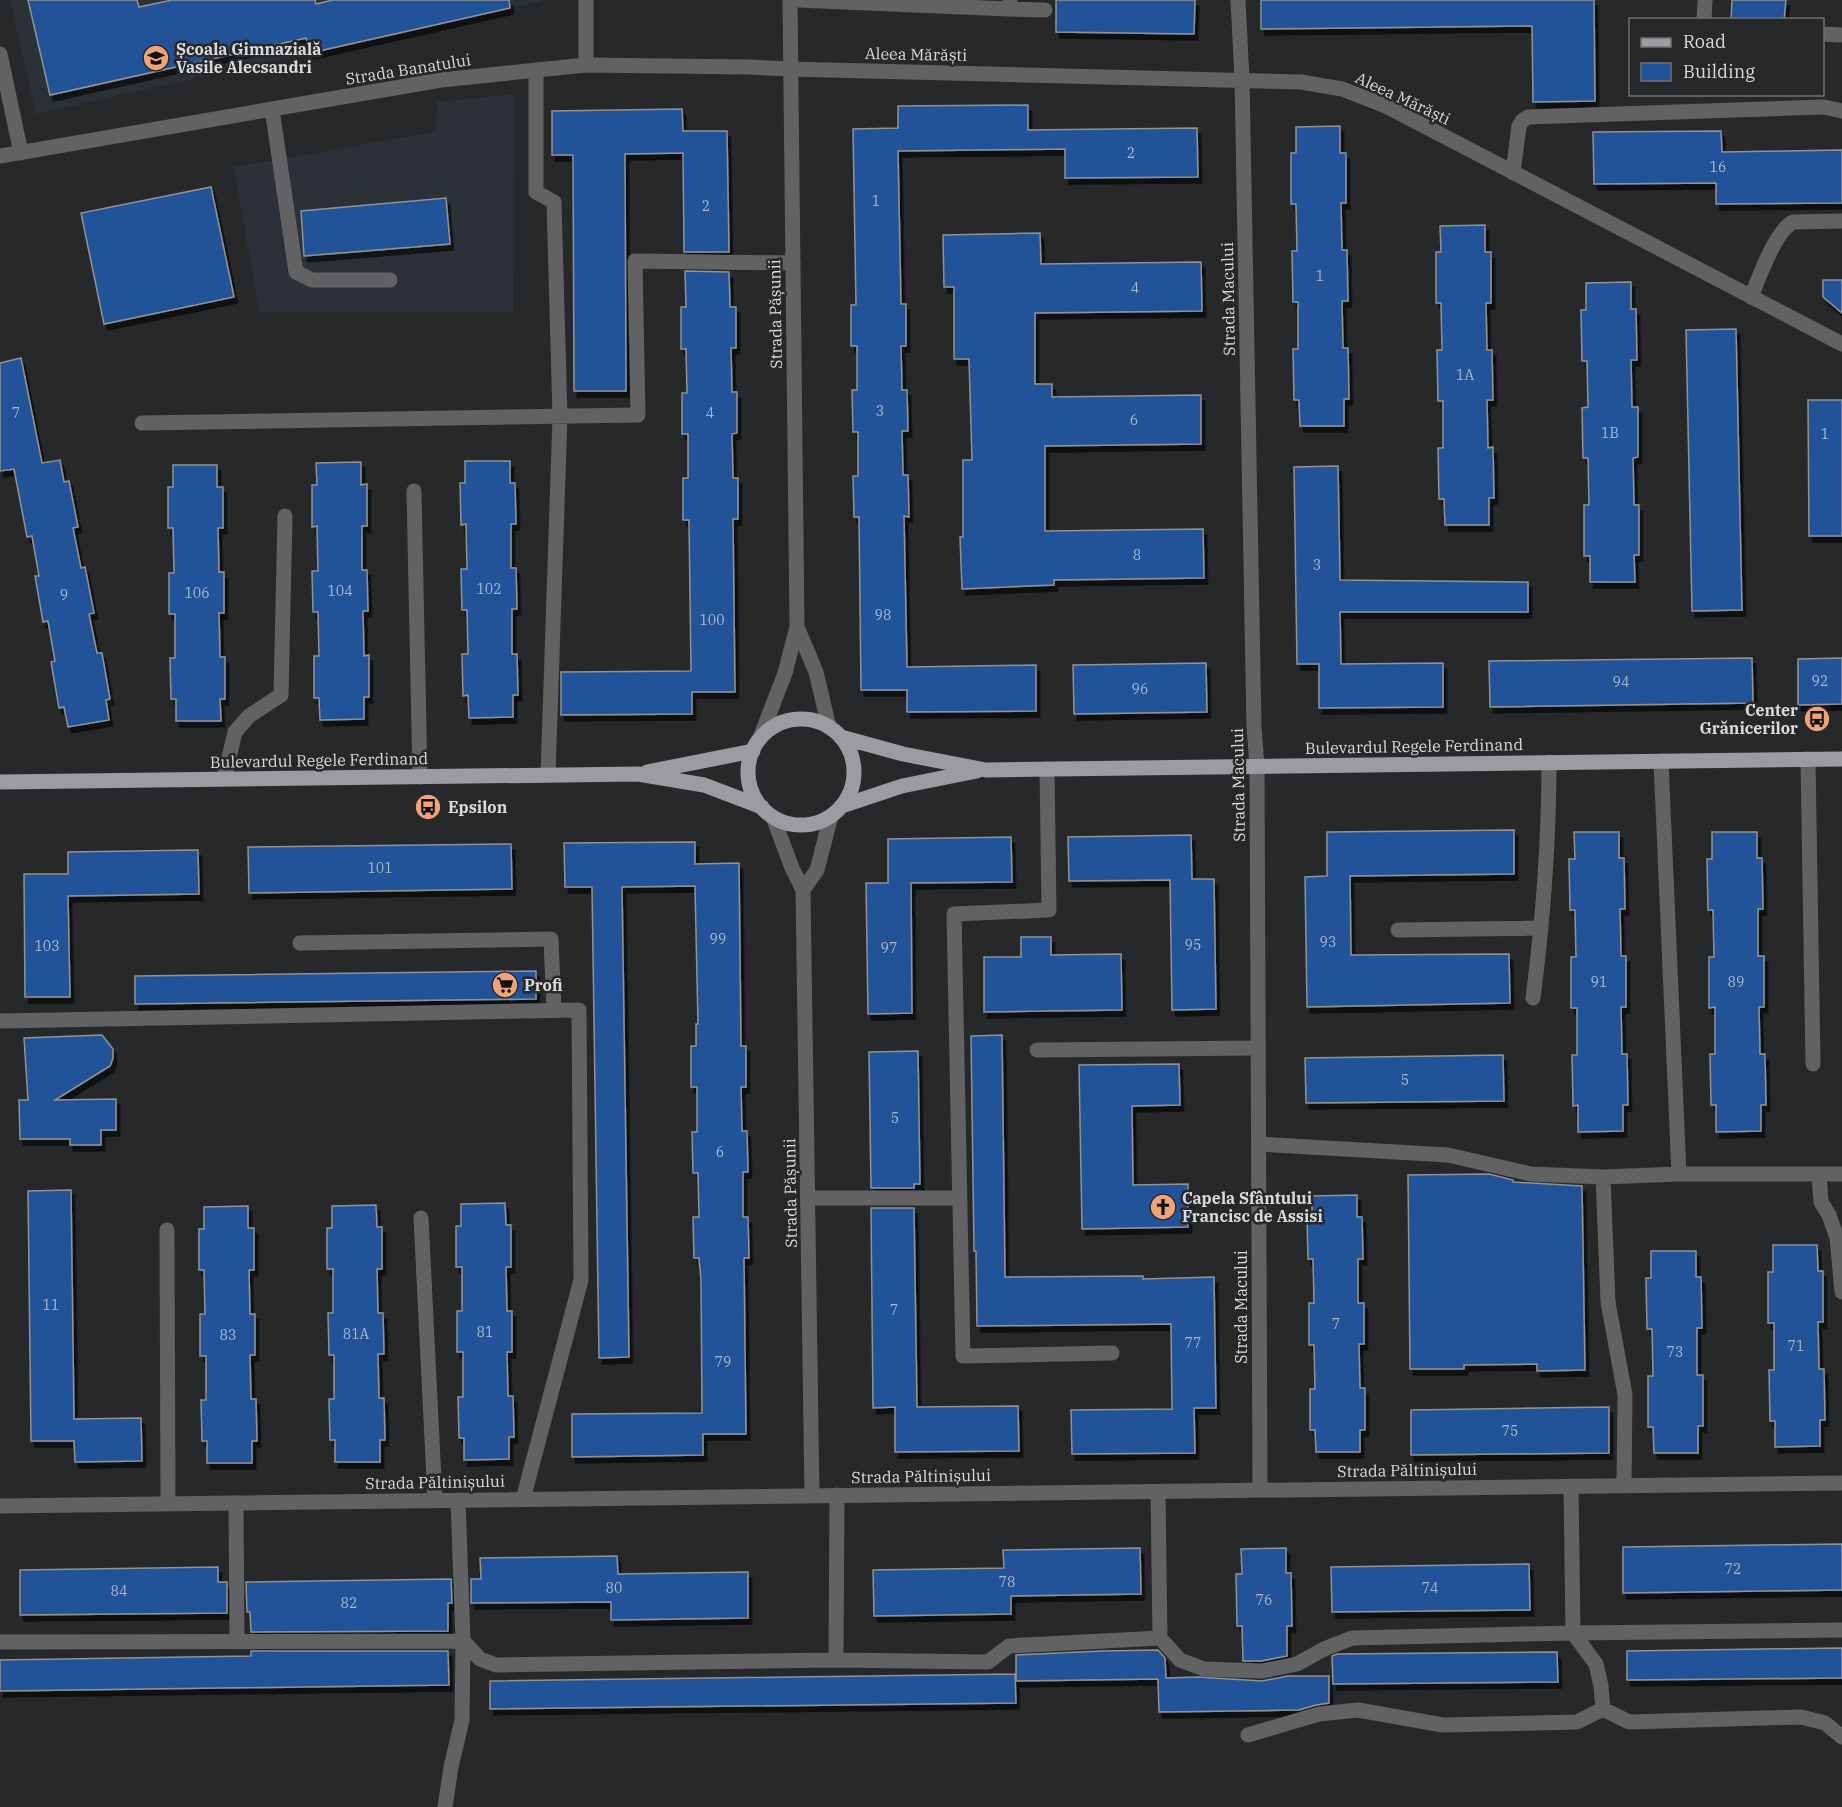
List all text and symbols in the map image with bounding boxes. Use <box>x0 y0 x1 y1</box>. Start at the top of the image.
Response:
legend <box>1629 18 1824 96</box>
text: Road <box>1683 30 1726 53</box>
place label: Școala Gimnazială Vasile Alecsandri <box>176 39 321 77</box>
school or university icon: Școala Gimnazială Vasile Alecsandri <box>141 43 171 73</box>
street label: Aleea Mărăști <box>865 43 967 65</box>
street label: Strada Banatului <box>344 49 472 89</box>
text: Building <box>1683 60 1755 83</box>
street label: Aleea Mărăști <box>1352 67 1454 129</box>
house number: 2 <box>1127 144 1135 162</box>
house number: 16 <box>1710 158 1726 176</box>
house number: 1 <box>872 192 880 210</box>
house number: 2 <box>702 197 710 215</box>
street label: Strada Macului <box>1217 242 1239 356</box>
street label: Strada Pășunii <box>764 259 786 369</box>
house number: 1 <box>1316 267 1324 285</box>
house number: 4 <box>1131 279 1139 297</box>
house number: 1A <box>1456 366 1474 384</box>
house number: 3 <box>876 402 884 420</box>
house number: 7 <box>12 404 20 422</box>
house number: 4 <box>706 404 714 422</box>
house number: 6 <box>1130 411 1138 429</box>
house number: 1B <box>1601 424 1619 442</box>
house number: 1 <box>1821 425 1829 443</box>
house number: 8 <box>1133 546 1141 564</box>
house number: 3 <box>1313 556 1321 574</box>
house number: 102 <box>476 580 502 598</box>
house number: 104 <box>327 582 353 600</box>
house number: 106 <box>184 584 210 602</box>
house number: 9 <box>60 586 68 604</box>
house number: 98 <box>875 606 891 624</box>
house number: 100 <box>699 611 725 629</box>
house number: 92 <box>1812 672 1828 690</box>
house number: 94 <box>1613 673 1629 691</box>
house number: 96 <box>1132 680 1148 698</box>
place label: Center Grănicerilor <box>1699 700 1798 738</box>
bus stop icon: Center Grănicerilor <box>1802 704 1832 734</box>
street label: Strada Macului <box>1227 728 1249 842</box>
street label: Bulevardul Regele Ferdinand <box>1305 734 1524 758</box>
street label: Bulevardul Regele Ferdinand <box>210 748 429 772</box>
bus stop icon: Epsilon <box>413 792 443 822</box>
place label: Epsilon <box>448 797 508 817</box>
house number: 101 <box>367 859 393 877</box>
house number: 99 <box>710 930 726 948</box>
house number: 93 <box>1320 933 1336 951</box>
house number: 95 <box>1185 936 1201 954</box>
house number: 103 <box>34 937 60 955</box>
house number: 97 <box>881 939 897 957</box>
supermarket icon: Profi <box>490 970 520 1000</box>
house number: 91 <box>1591 973 1607 991</box>
house number: 89 <box>1728 973 1744 991</box>
place label: Profi <box>524 975 563 995</box>
house number: 5 <box>1401 1071 1409 1089</box>
house number: 5 <box>891 1109 899 1127</box>
street label: Strada Pășunii <box>779 1138 801 1248</box>
house number: 6 <box>716 1143 724 1161</box>
place label: Capela Sfântului Francisc de Assisi <box>1182 1188 1323 1226</box>
church icon: Capela Sfântului Francisc de Assisi <box>1148 1192 1178 1222</box>
street label: Strada Macului <box>1231 1250 1251 1364</box>
house number: 11 <box>43 1296 59 1314</box>
house number: 7 <box>890 1301 898 1319</box>
house number: 7 <box>1332 1315 1340 1333</box>
house number: 81 <box>477 1323 493 1341</box>
house number: 81A <box>343 1325 370 1343</box>
house number: 83 <box>220 1326 236 1344</box>
house number: 77 <box>1185 1334 1201 1352</box>
house number: 71 <box>1788 1337 1804 1355</box>
house number: 73 <box>1667 1343 1683 1361</box>
house number: 79 <box>715 1353 731 1371</box>
house number: 75 <box>1502 1422 1518 1440</box>
street label: Strada Păltinișului <box>1337 1459 1477 1481</box>
street label: Strada Păltinișului <box>851 1465 991 1487</box>
street label: Strada Păltinișului <box>365 1471 505 1493</box>
house number: 72 <box>1725 1560 1741 1578</box>
house number: 78 <box>999 1573 1015 1591</box>
house number: 80 <box>606 1579 622 1597</box>
house number: 74 <box>1422 1579 1438 1597</box>
house number: 84 <box>111 1582 127 1600</box>
house number: 76 <box>1256 1591 1272 1609</box>
house number: 82 <box>341 1594 357 1612</box>

